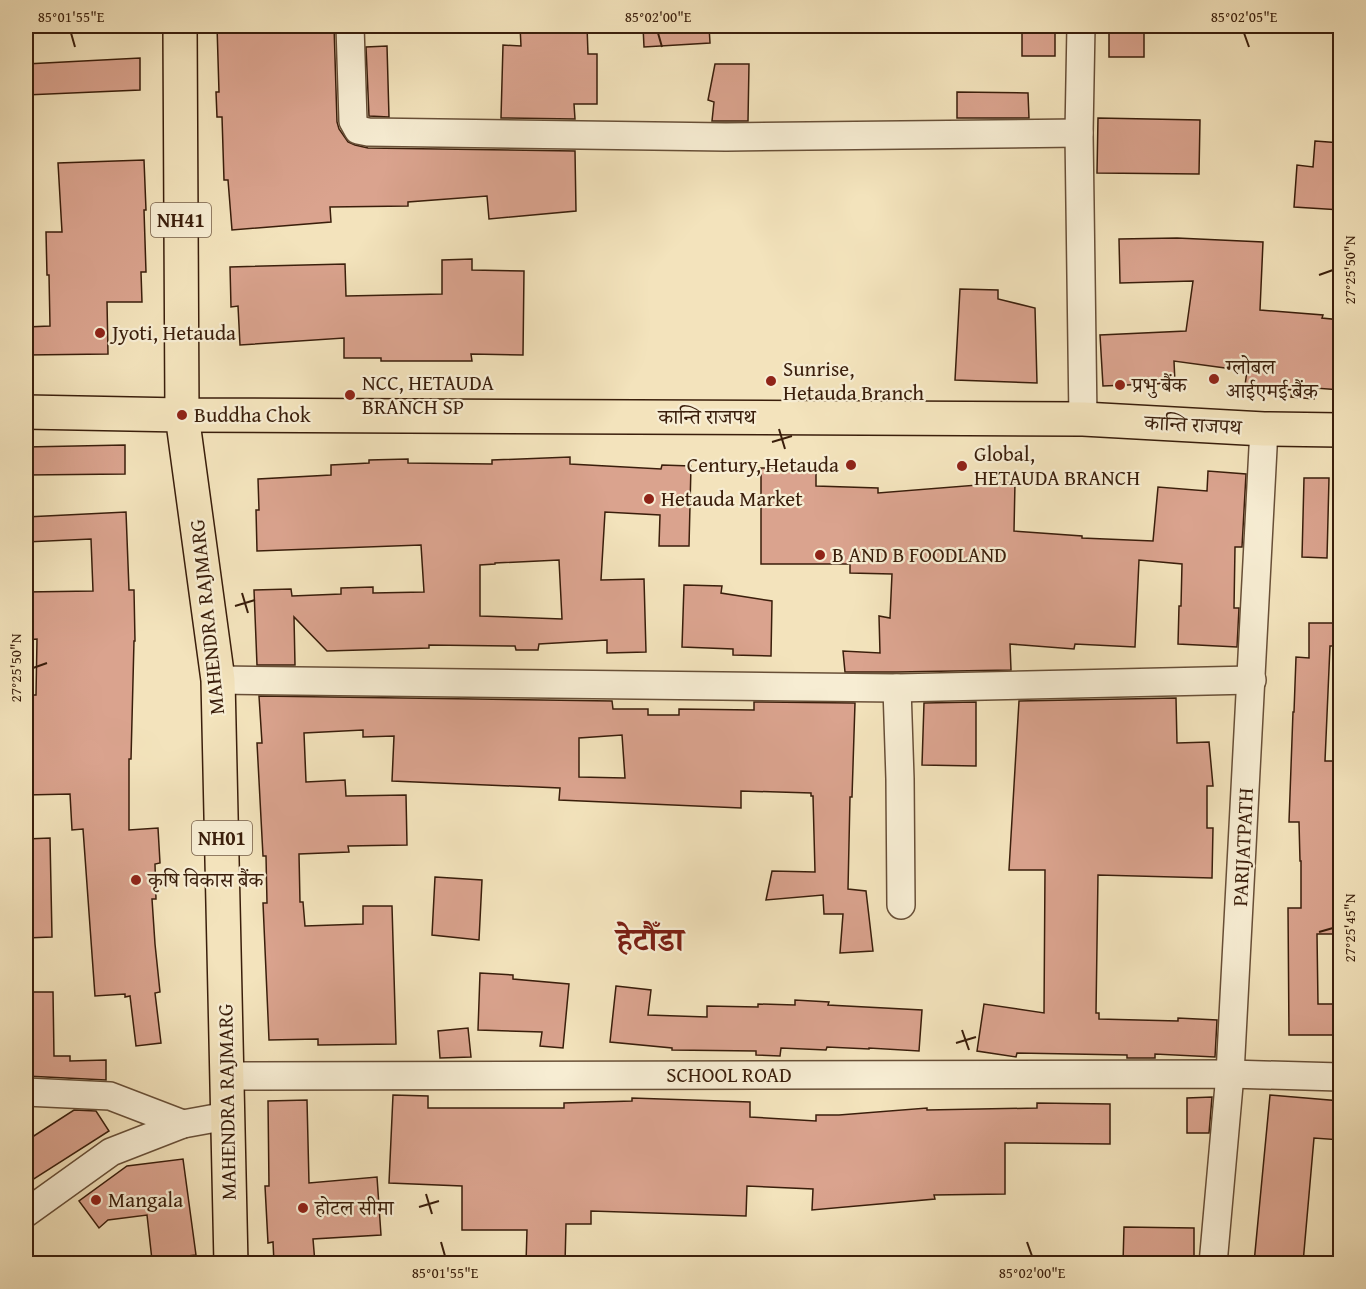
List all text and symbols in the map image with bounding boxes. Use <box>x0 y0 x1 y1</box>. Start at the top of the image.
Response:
text: 85°01'55"E <box>38 6 105 27</box>
text: 85°02'00"E <box>625 6 692 27</box>
text: 85°02'05"E <box>1211 6 1278 27</box>
road number: NH41 <box>151 203 211 237</box>
text: 27°25'50"N <box>1339 235 1360 304</box>
place label: Jyoti, Hetauda <box>109 317 236 348</box>
marker: Jyoti, Hetauda <box>93 326 107 340</box>
place label: ग्लोबल आईएमई बैंक <box>1225 351 1319 406</box>
place label: Sunrise, Hetauda Branch <box>783 353 924 408</box>
place label: NCC, HETAUDA BRANCH SP <box>362 367 494 422</box>
place label: प्रभु बैंक <box>1131 369 1188 400</box>
marker: ग्लोबल आईएमई बैंक <box>1207 372 1221 386</box>
marker: Sunrise, Hetauda Branch <box>764 374 778 388</box>
marker: प्रभु बैंक <box>1113 378 1127 392</box>
marker: NCC, HETAUDA BRANCH SP <box>343 388 357 402</box>
place label: Buddha Chok <box>194 399 311 430</box>
street label: कान्ति राजपथ <box>657 401 757 432</box>
street label: कान्ति राजपथ <box>1143 406 1244 443</box>
marker: Buddha Chok <box>175 408 189 422</box>
place label: Global, HETAUDA BRANCH <box>974 438 1140 493</box>
place label: Century, Hetauda <box>687 449 839 480</box>
marker: Century, Hetauda <box>844 458 858 472</box>
marker: Global, HETAUDA BRANCH <box>955 459 969 473</box>
place label: Hetauda Market <box>661 483 803 514</box>
marker: Hetauda Market <box>642 492 656 506</box>
street label: MAHENDRA RAJMARG <box>181 518 232 716</box>
place label: B AND B FOODLAND <box>832 539 1007 570</box>
marker: B AND B FOODLAND <box>813 548 827 562</box>
text: 27°25'50"N <box>5 633 26 702</box>
street label: PARIJATPATH <box>1224 787 1261 907</box>
road number: NH01 <box>192 821 252 855</box>
place label: कृषि विकास बैंक <box>147 864 265 895</box>
marker: कृषि विकास बैंक <box>129 873 143 887</box>
text: 27°25'45"N <box>1339 893 1360 962</box>
district label: हेटौँडा <box>614 915 686 963</box>
street label: MAHENDRA RAJMARG <box>209 1004 244 1200</box>
street label: SCHOOL ROAD <box>666 1059 792 1090</box>
place label: Mangala <box>108 1184 183 1215</box>
place label: होटल सीमा <box>314 1192 395 1223</box>
marker: Mangala <box>89 1193 103 1207</box>
marker: होटल सीमा <box>296 1201 310 1215</box>
text: 85°01'55"E <box>412 1262 479 1283</box>
text: 85°02'00"E <box>999 1262 1066 1283</box>

